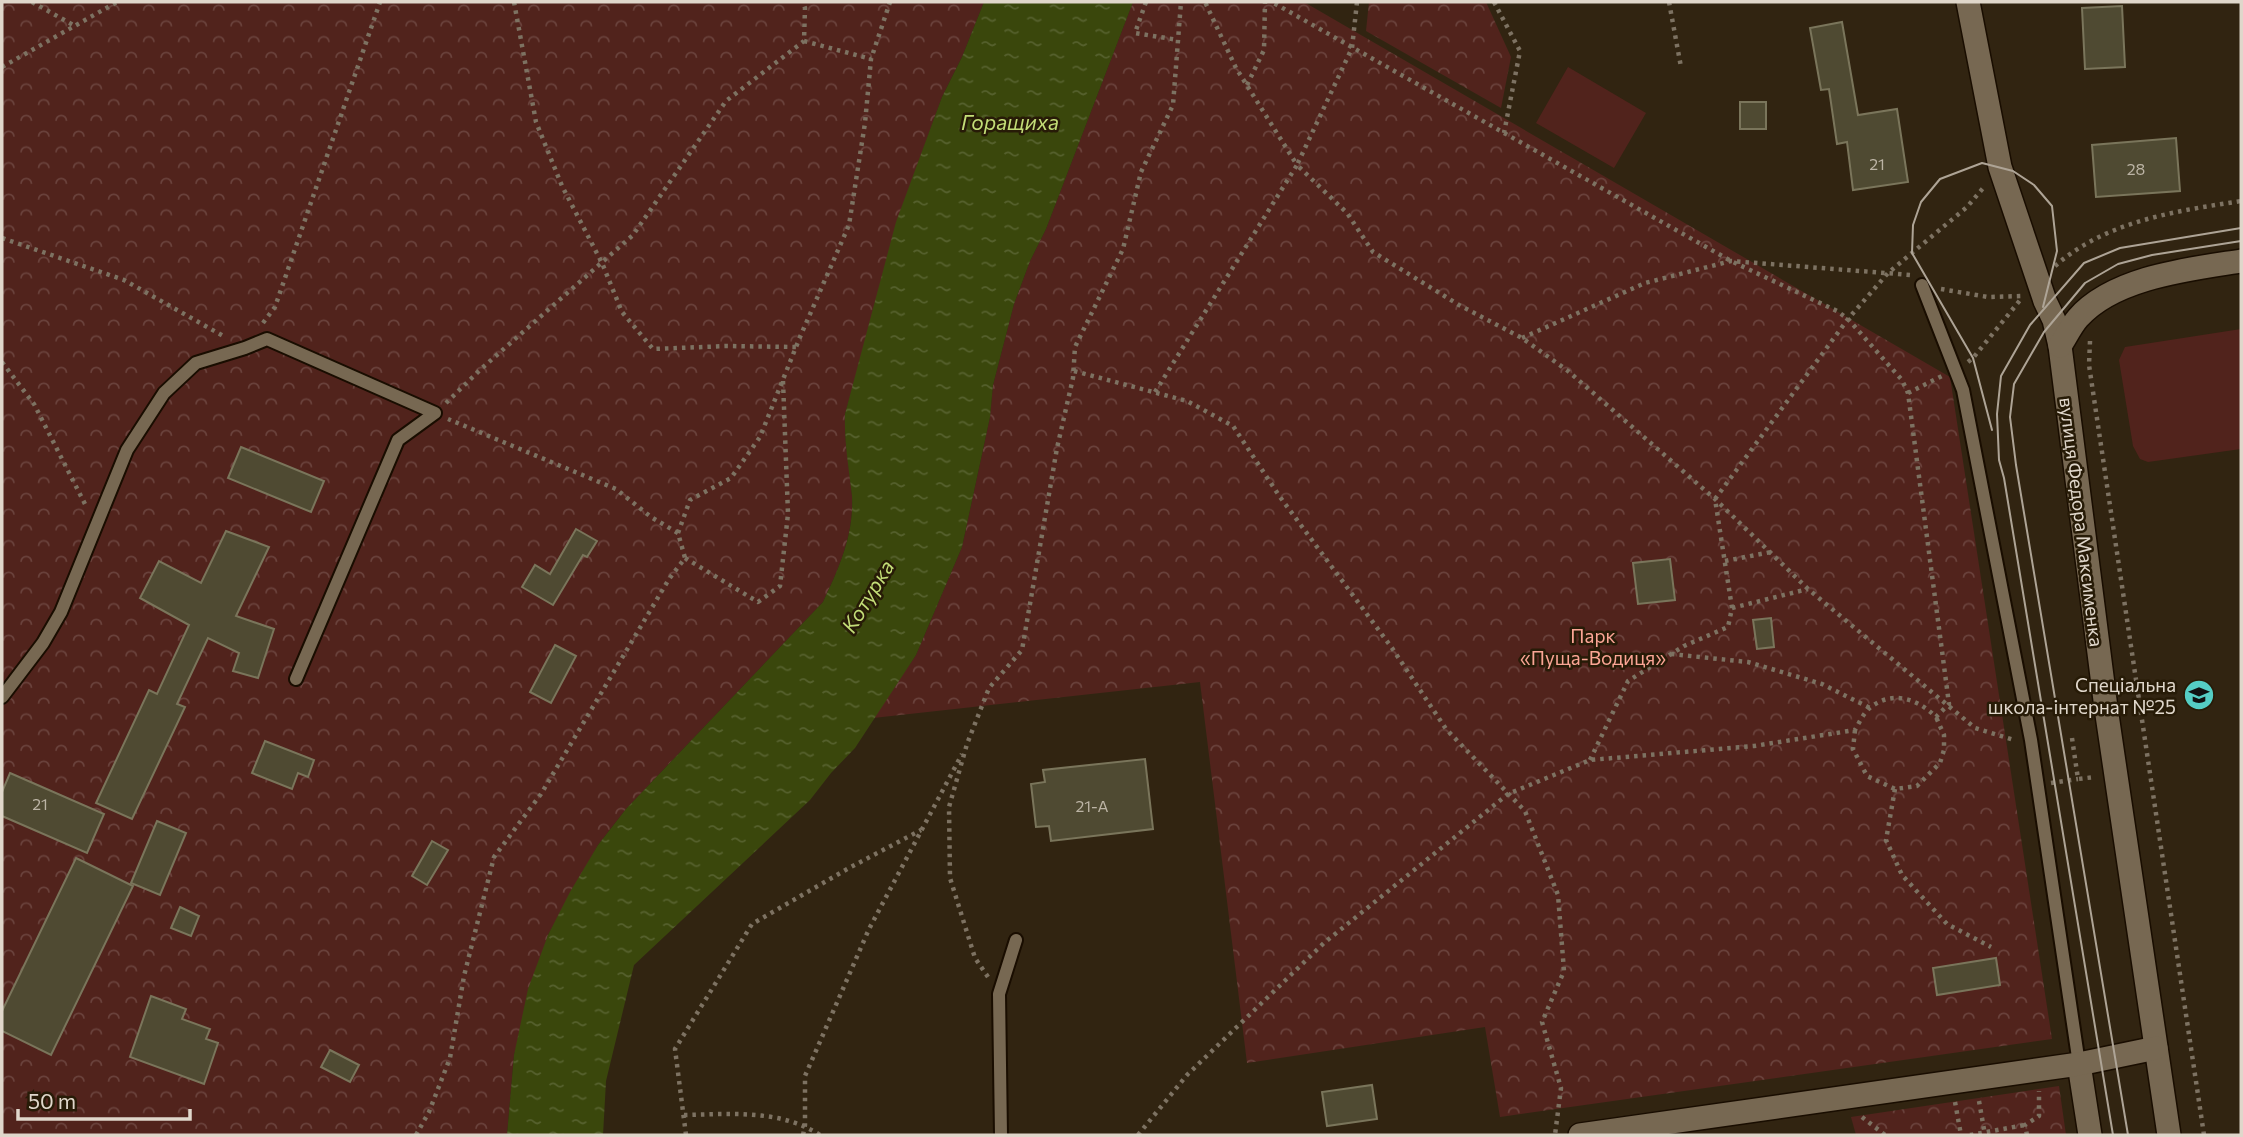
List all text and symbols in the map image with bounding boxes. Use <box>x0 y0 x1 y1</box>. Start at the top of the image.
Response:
water label: Горащиха <box>961 109 1059 134</box>
house number: 21 <box>1869 154 1885 173</box>
house number: 28 <box>2127 159 2145 178</box>
street label: вулиця Федора Максименка <box>2055 396 2109 648</box>
water label: Котурка <box>836 555 898 637</box>
park label: Парк «Пуща-Водиця» <box>1520 624 1666 669</box>
place label: Спеціальна школа-інтернат №25 <box>1988 673 2176 718</box>
school or university icon: Спеціальна школа-інтернат №25 <box>2182 678 2216 712</box>
house number: 21 <box>32 794 48 813</box>
house number: 21-А <box>1075 796 1109 815</box>
scale bar <box>18 1078 189 1122</box>
text: 50 m <box>28 1088 76 1113</box>

